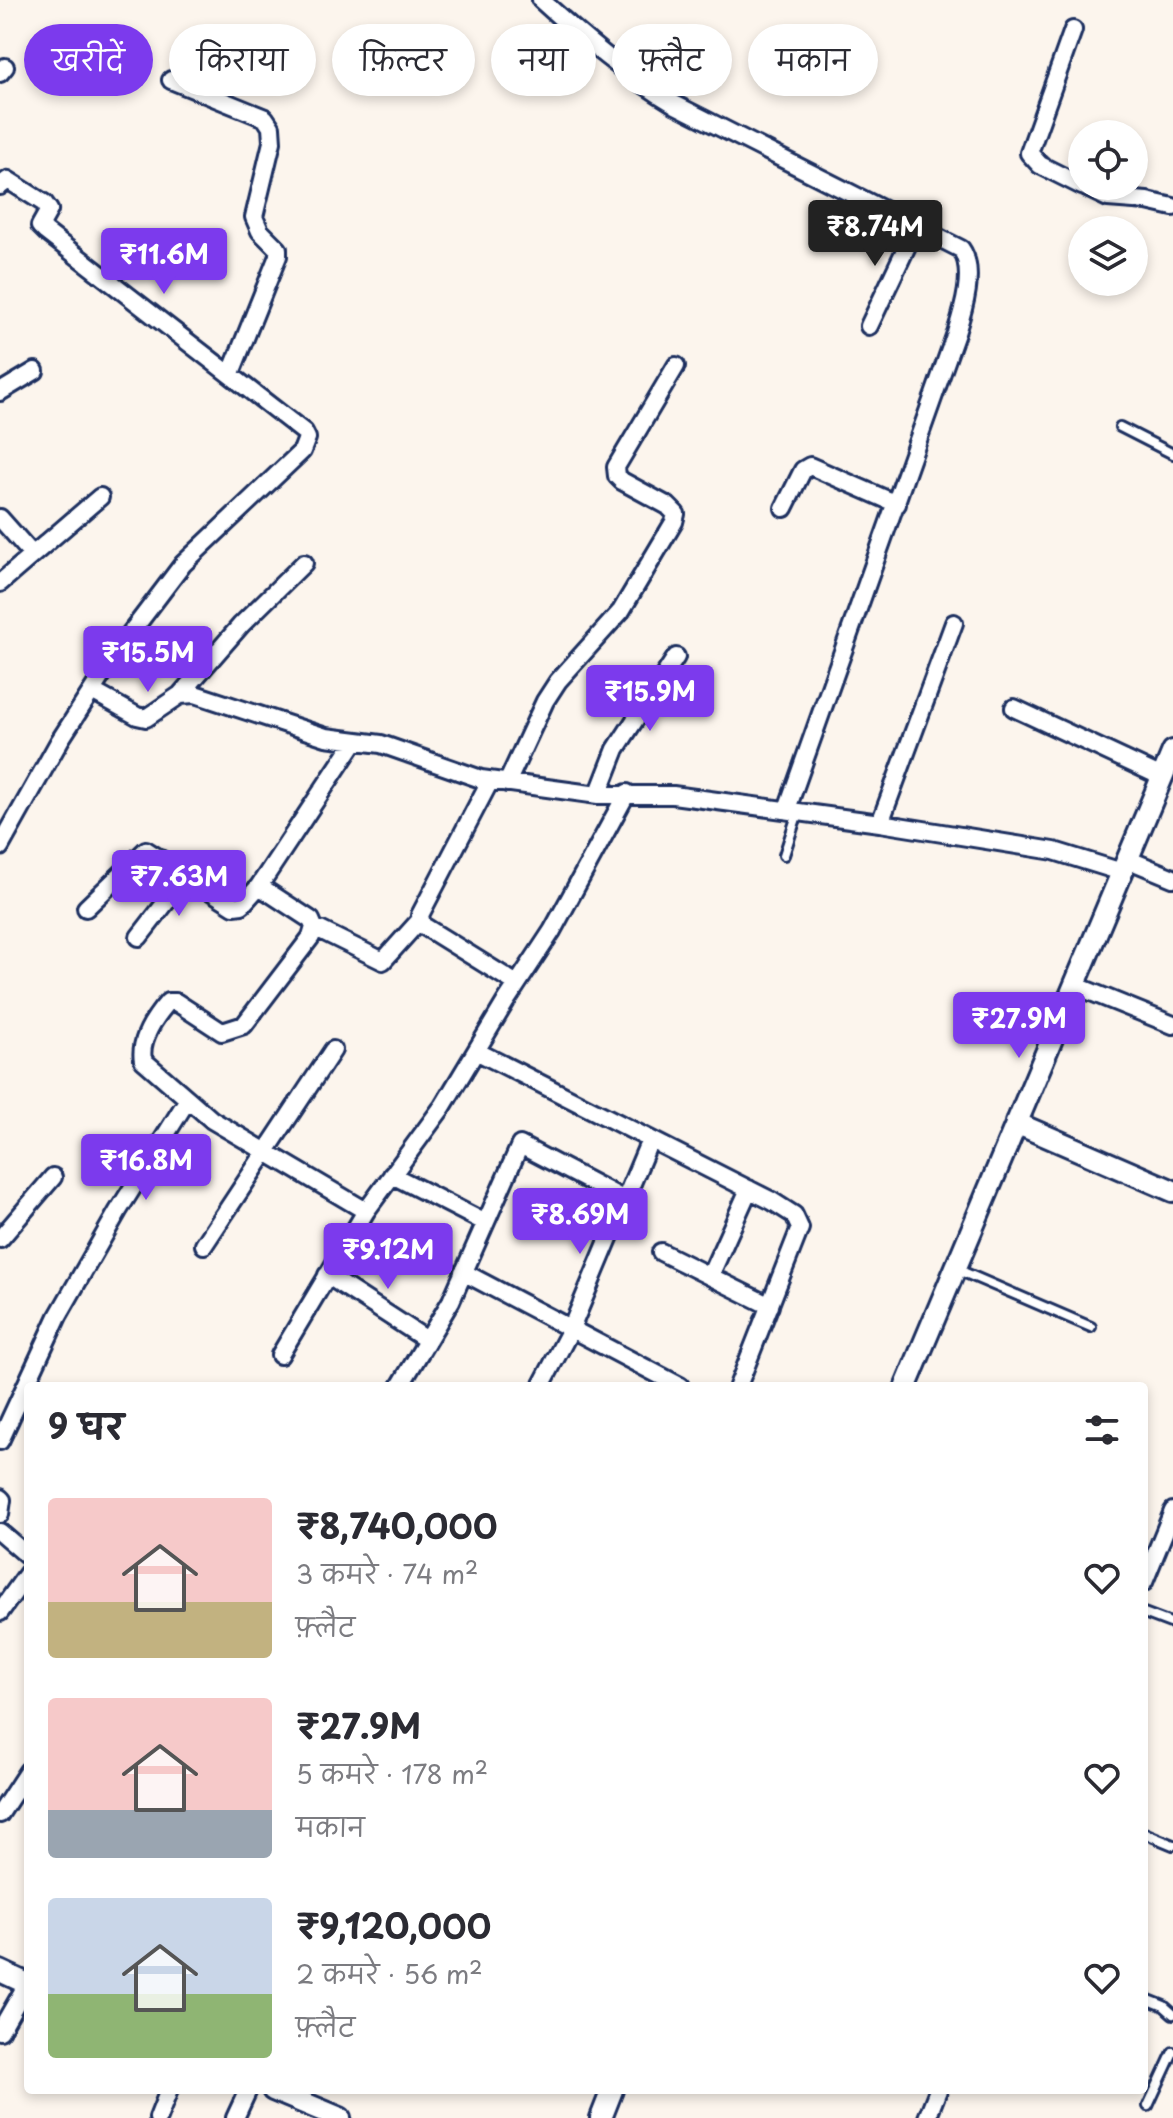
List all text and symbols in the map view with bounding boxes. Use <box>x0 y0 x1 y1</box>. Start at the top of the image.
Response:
chip: खरीदें <box>24 24 153 96</box>
chip: किराया <box>169 24 316 96</box>
chip: फ़िल्टर <box>332 24 475 96</box>
chip: नया <box>491 24 596 96</box>
chip: फ़्लैट <box>612 24 732 96</box>
chip: मकान <box>748 24 878 96</box>
map controls <box>1068 120 1148 296</box>
button: locate <box>1068 120 1148 200</box>
pin: ₹8.74M <box>810 200 940 268</box>
text: ₹8.74M <box>826 206 924 245</box>
button: layers <box>1068 216 1148 296</box>
pin: ₹11.6M <box>99 228 229 296</box>
text: ₹11.6M <box>119 234 209 273</box>
pin: ₹15.5M <box>83 626 213 694</box>
text: ₹15.5M <box>101 632 195 671</box>
pin: ₹15.9M <box>585 665 715 733</box>
text: ₹15.9M <box>604 671 696 710</box>
pin: ₹7.63M <box>114 850 244 918</box>
text: ₹7.63M <box>130 856 228 895</box>
pin: ₹27.9M <box>954 992 1084 1060</box>
text: ₹27.9M <box>971 998 1067 1037</box>
pin: ₹16.8M <box>81 1134 211 1202</box>
text: ₹16.8M <box>99 1140 193 1179</box>
pin: ₹8.69M <box>515 1188 645 1256</box>
text: ₹8.69M <box>531 1194 629 1233</box>
pin: ₹9.12M <box>323 1223 453 1291</box>
text: ₹9.12M <box>342 1229 434 1268</box>
text: 9 घर <box>48 1399 124 1451</box>
icon: filters <box>1080 1408 1124 1452</box>
text: ₹8,740,000 <box>296 1499 498 1551</box>
icon: home <box>112 1530 208 1626</box>
text: 3 कमरे · 74 m² <box>296 1554 479 1593</box>
icon: heart <box>1080 1556 1124 1600</box>
text: फ़्लैट <box>296 1607 355 1646</box>
text: ₹27.9M <box>296 1699 421 1751</box>
icon: home <box>112 1730 208 1826</box>
text: 5 कमरे · 178 m² <box>296 1754 488 1793</box>
icon: heart <box>1080 1756 1124 1800</box>
text: मकान <box>296 1807 365 1846</box>
text: ₹9,120,000 <box>296 1899 491 1951</box>
icon: home <box>112 1930 208 2026</box>
text: 2 कमरे · 56 m² <box>296 1954 483 1993</box>
icon: heart <box>1080 1956 1124 2000</box>
text: फ़्लैट <box>296 2007 355 2046</box>

